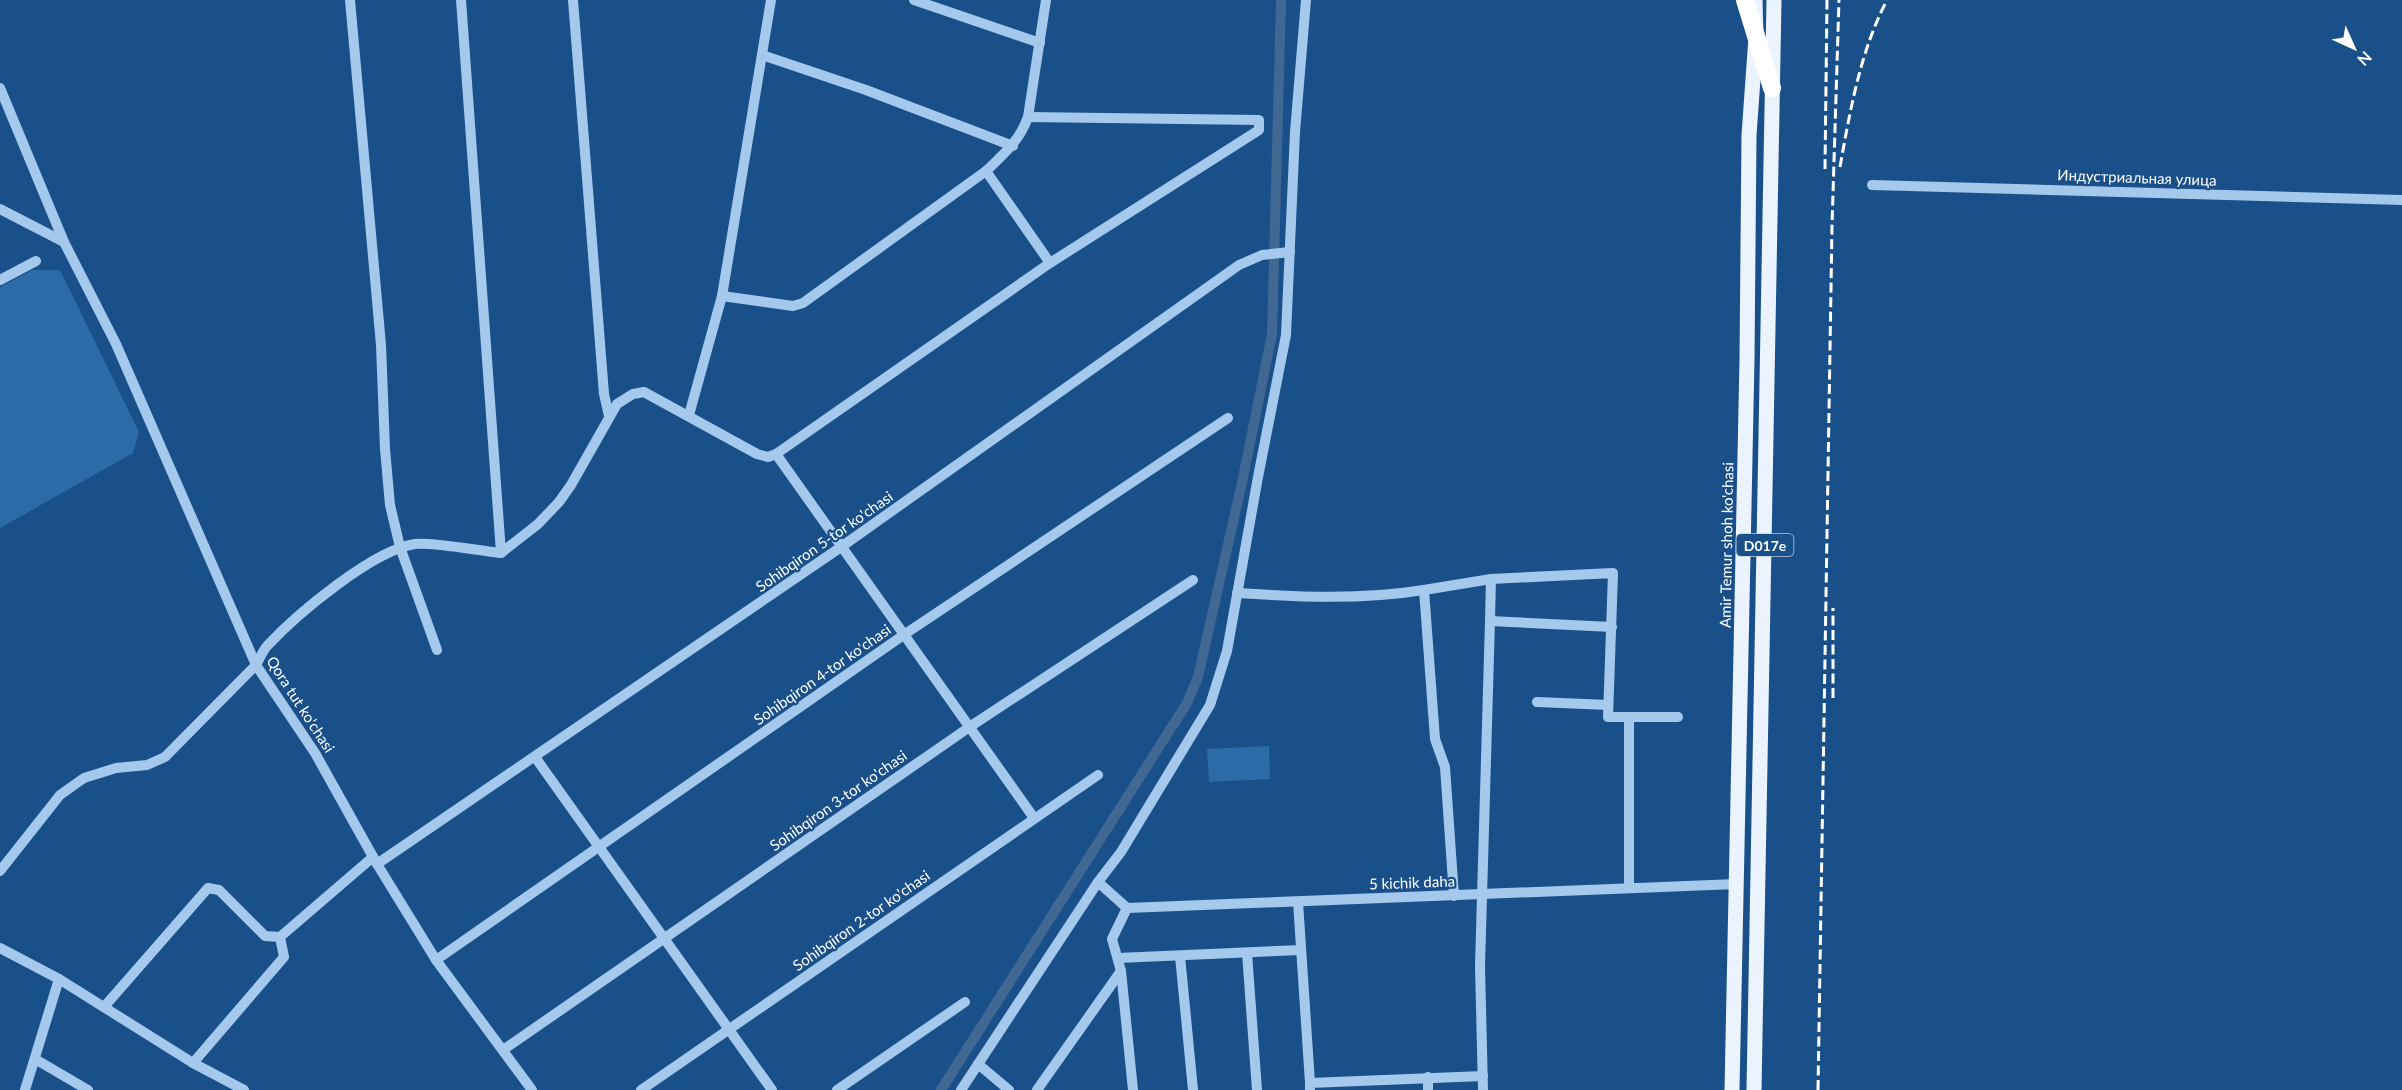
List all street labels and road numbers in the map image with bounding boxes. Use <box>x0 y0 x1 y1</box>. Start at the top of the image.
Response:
street label: Индустриальная улица <box>2057 165 2217 189</box>
street label: Amir Temur shoh ko'chasi <box>1716 462 1736 628</box>
street label: Sohibqiron 5-tor ko'chasi <box>752 487 896 595</box>
road number: D017e <box>1736 534 1794 556</box>
street label: Sohibqiron 4-tor ko'chasi <box>750 620 894 728</box>
street label: Qora tut ko'chasi <box>263 652 339 756</box>
street label: Sohibqiron 3-tor ko'chasi <box>766 746 910 854</box>
street label: Sohibqiron 2-tor ko'chasi <box>789 866 933 974</box>
street label: 5 kichik daha <box>1369 872 1455 892</box>

